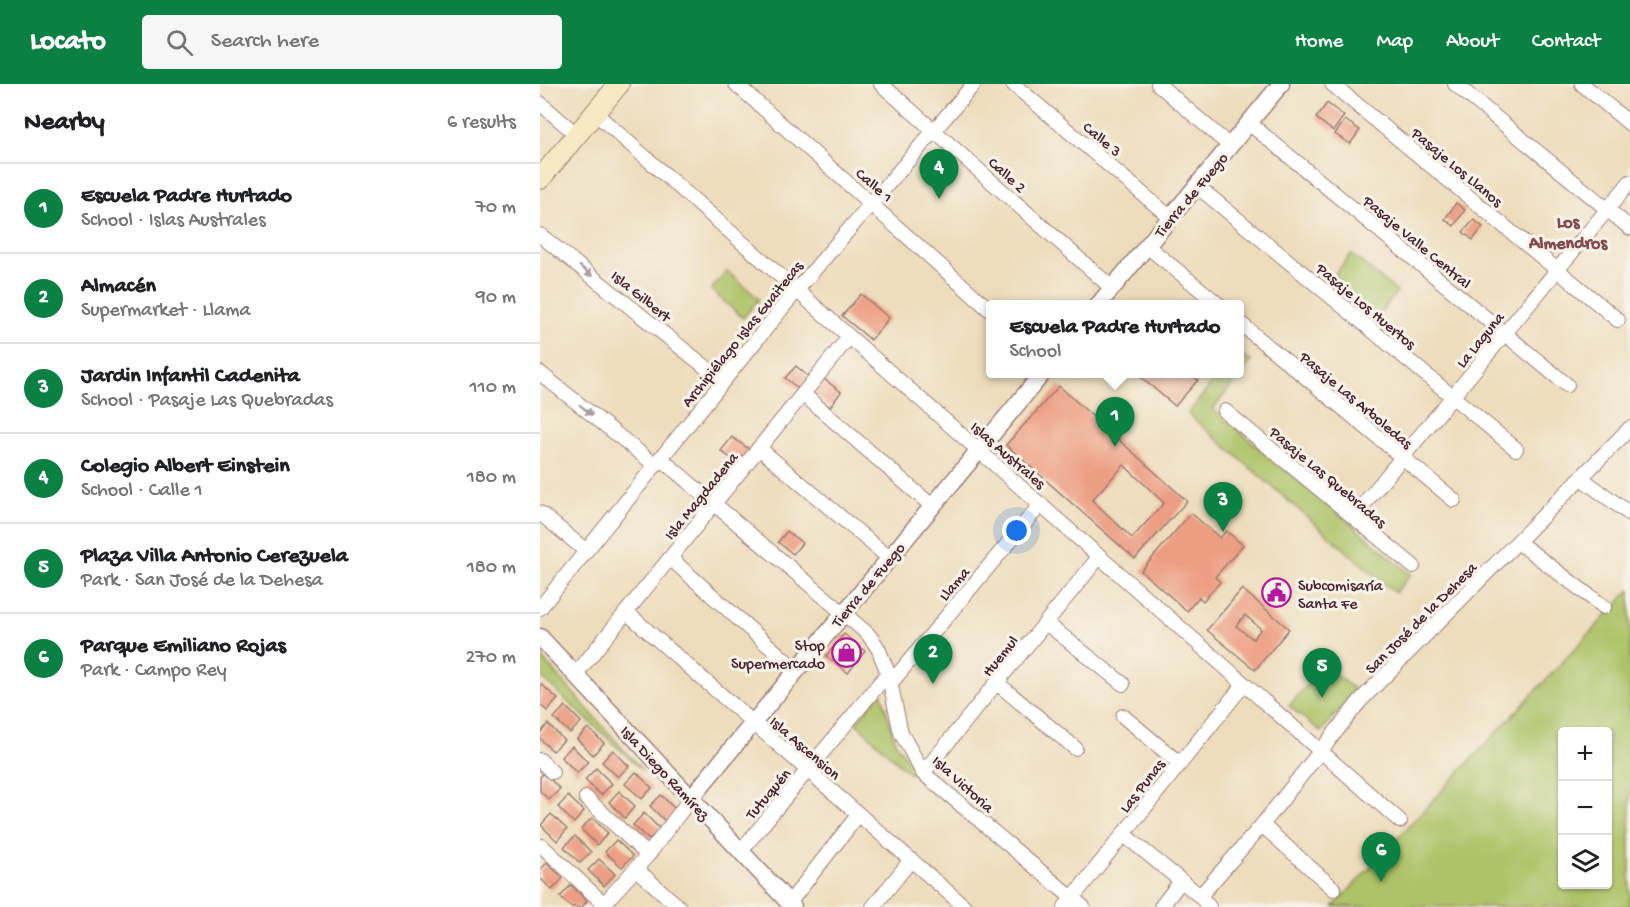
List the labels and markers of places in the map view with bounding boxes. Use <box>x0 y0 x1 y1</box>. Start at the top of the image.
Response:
pin: 4 <box>920 150 958 199</box>
pin: 1 <box>1096 398 1134 447</box>
pin: 3 <box>1204 482 1242 532</box>
public building icon: Subcomisaría Santa Fe <box>1261 577 1293 609</box>
place label: Subcomisaría Santa Fe <box>1298 578 1384 615</box>
pin: 2 <box>914 634 952 684</box>
shop icon: Stop Supermercado <box>830 637 862 669</box>
place label: Stop Supermercado <box>731 638 825 675</box>
pin: 5 <box>1302 648 1342 698</box>
pin: 6 <box>1362 832 1400 882</box>

